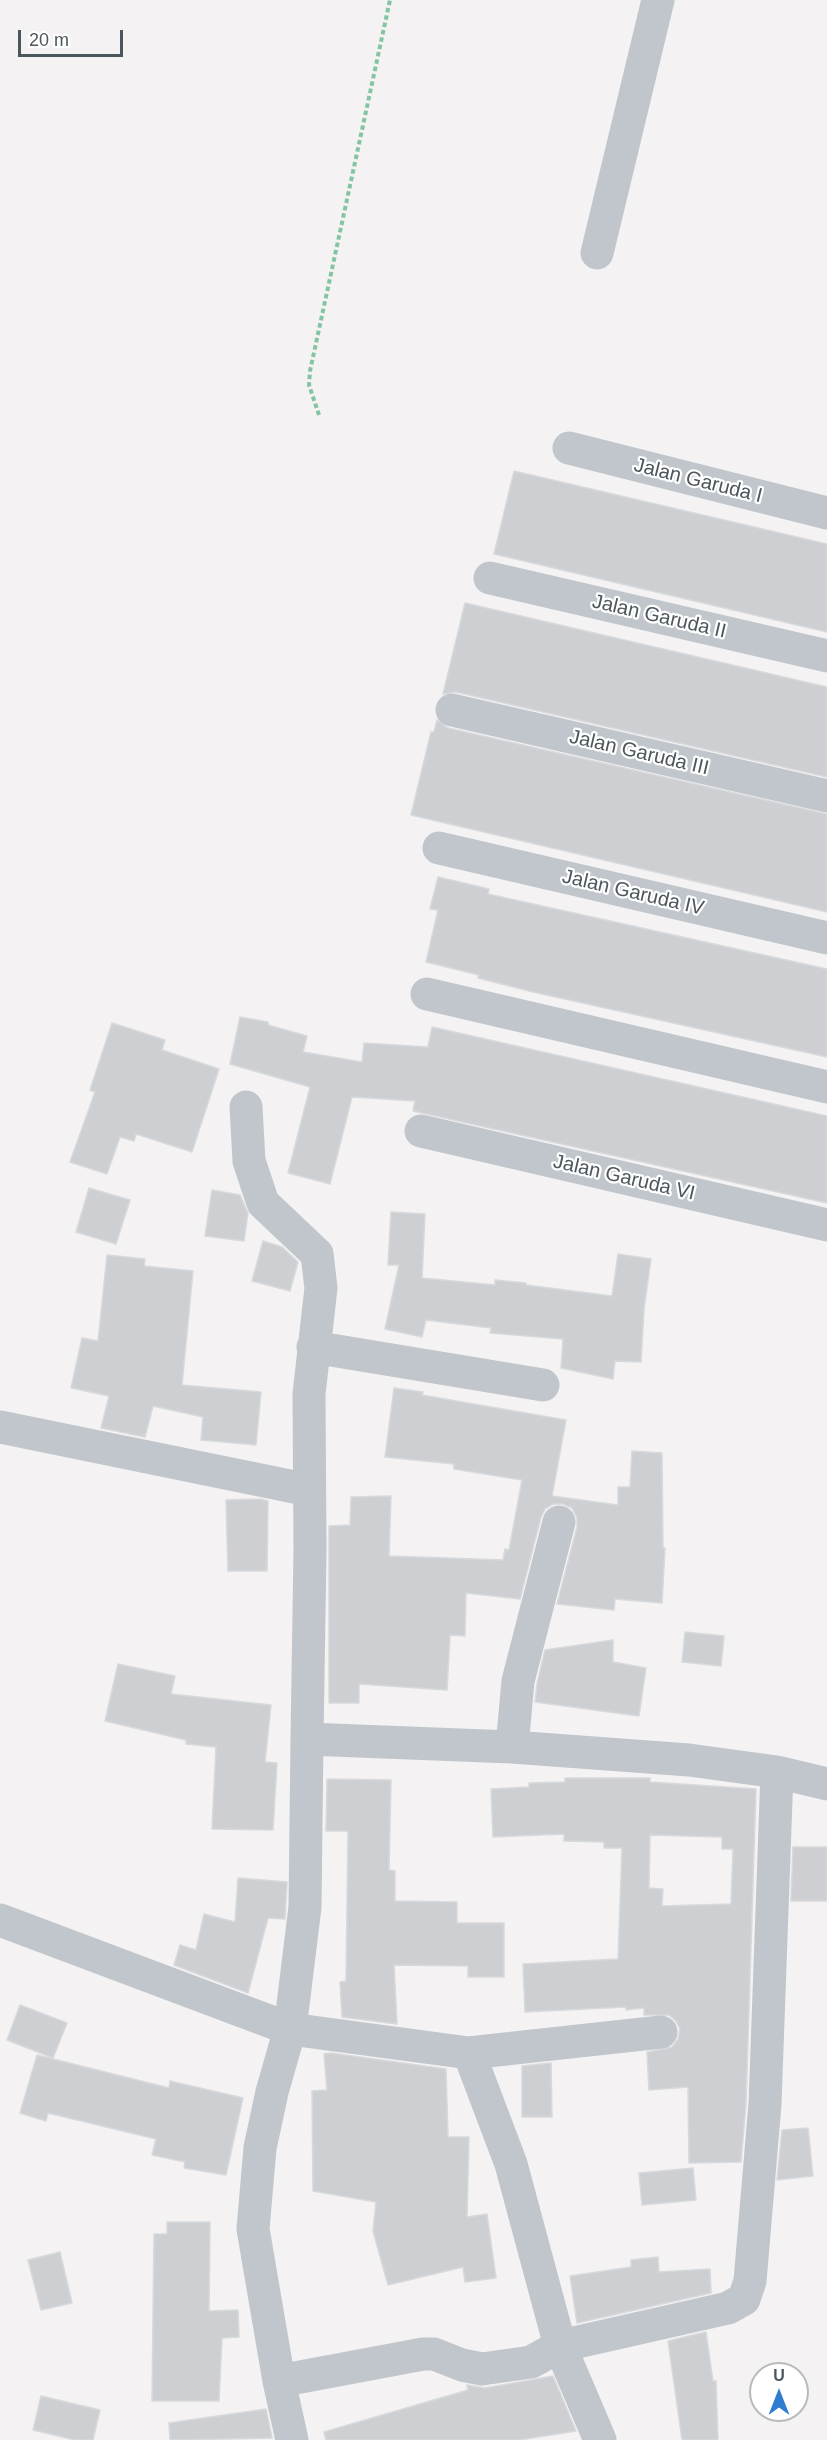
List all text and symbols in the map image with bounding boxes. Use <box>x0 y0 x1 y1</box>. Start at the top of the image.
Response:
scale bar <box>21 18 126 56</box>
text: 20 m <box>29 30 69 50</box>
street label: Jalan Garuda I <box>631 453 765 509</box>
street label: Jalan Garuda II <box>590 590 728 644</box>
street label: Jalan Garuda III <box>567 725 711 781</box>
street label: Jalan Garuda IV <box>560 865 706 921</box>
street label: Jalan Garuda VI <box>551 1150 697 1206</box>
north arrow <box>749 2362 809 2422</box>
text: U <box>773 2367 785 2384</box>

